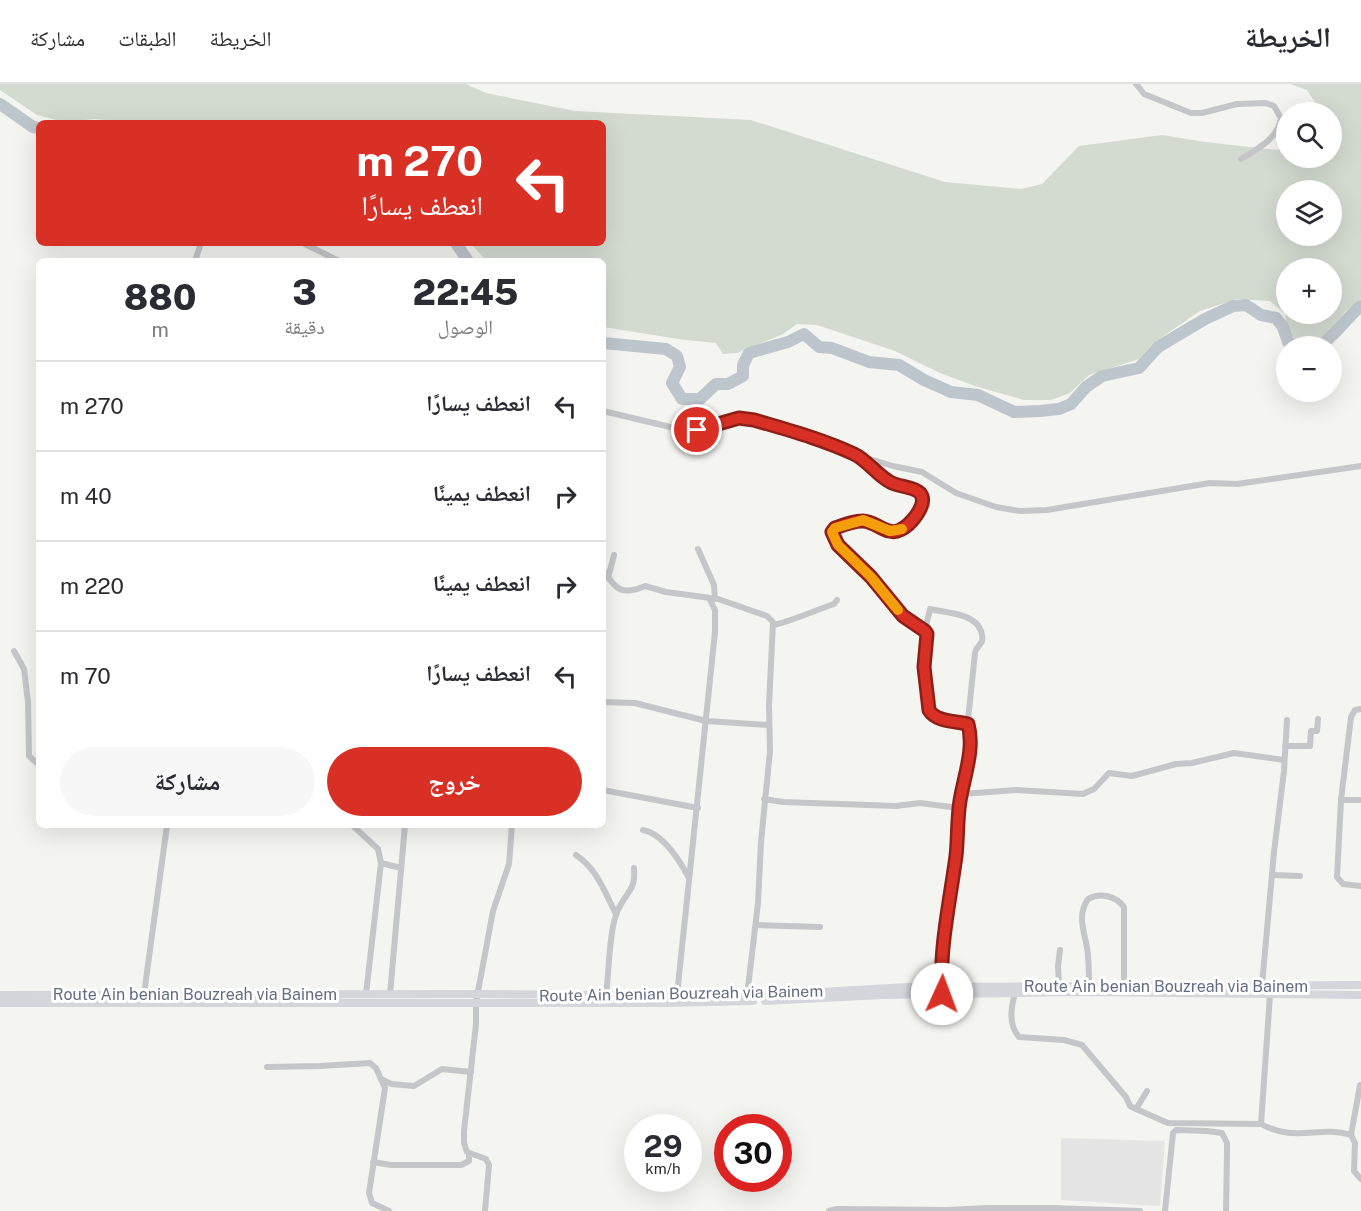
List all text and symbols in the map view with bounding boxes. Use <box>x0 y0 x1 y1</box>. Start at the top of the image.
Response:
text: الخريطة <box>1245 20 1331 53</box>
text: مشاركة <box>30 26 85 51</box>
text: الطبقات <box>118 26 177 51</box>
text: الخريطة <box>210 26 271 51</box>
map controls <box>1276 102 1342 402</box>
button: search <box>1276 102 1342 168</box>
text: 270 m <box>356 136 483 185</box>
icon: left <box>504 144 582 222</box>
button: layers <box>1276 180 1342 246</box>
text: انعطف يسارًا <box>362 189 483 221</box>
button: + <box>1276 258 1342 324</box>
text: 3 <box>292 271 317 313</box>
text: 22:45 <box>412 271 518 313</box>
text: 880 <box>124 276 196 318</box>
text: دقيقة <box>284 315 325 339</box>
text: الوصول <box>438 315 493 339</box>
text: m <box>151 318 169 342</box>
button: − <box>1276 336 1342 402</box>
text: انعطف يسارًا <box>426 390 531 416</box>
icon: left <box>549 390 582 423</box>
text: 270 m <box>60 393 124 419</box>
pin <box>671 404 722 455</box>
icon: arrive <box>680 413 713 446</box>
text: انعطف يمينًا <box>433 480 531 506</box>
icon: right <box>549 480 582 513</box>
text: 40 m <box>60 483 112 509</box>
text: انعطف يمينًا <box>433 570 531 596</box>
icon: right <box>549 570 582 603</box>
text: 220 m <box>60 573 124 599</box>
text: انعطف يسارًا <box>426 660 531 686</box>
icon: left <box>549 660 582 693</box>
text: 70 m <box>60 663 111 689</box>
button: مشاركة <box>60 747 315 816</box>
button: خروج <box>327 747 582 816</box>
position arrow <box>910 962 974 1026</box>
street label: Route Ain benian Bouzreah via Bainem <box>1024 977 1308 996</box>
street label: Route Ain benian Bouzreah via Bainem <box>539 982 823 1005</box>
street label: Route Ain benian Bouzreah via Bainem <box>53 985 337 1004</box>
speed limit sign: 30 <box>714 1114 792 1192</box>
text: 29 <box>644 1128 682 1164</box>
text: km/h <box>645 1160 681 1177</box>

